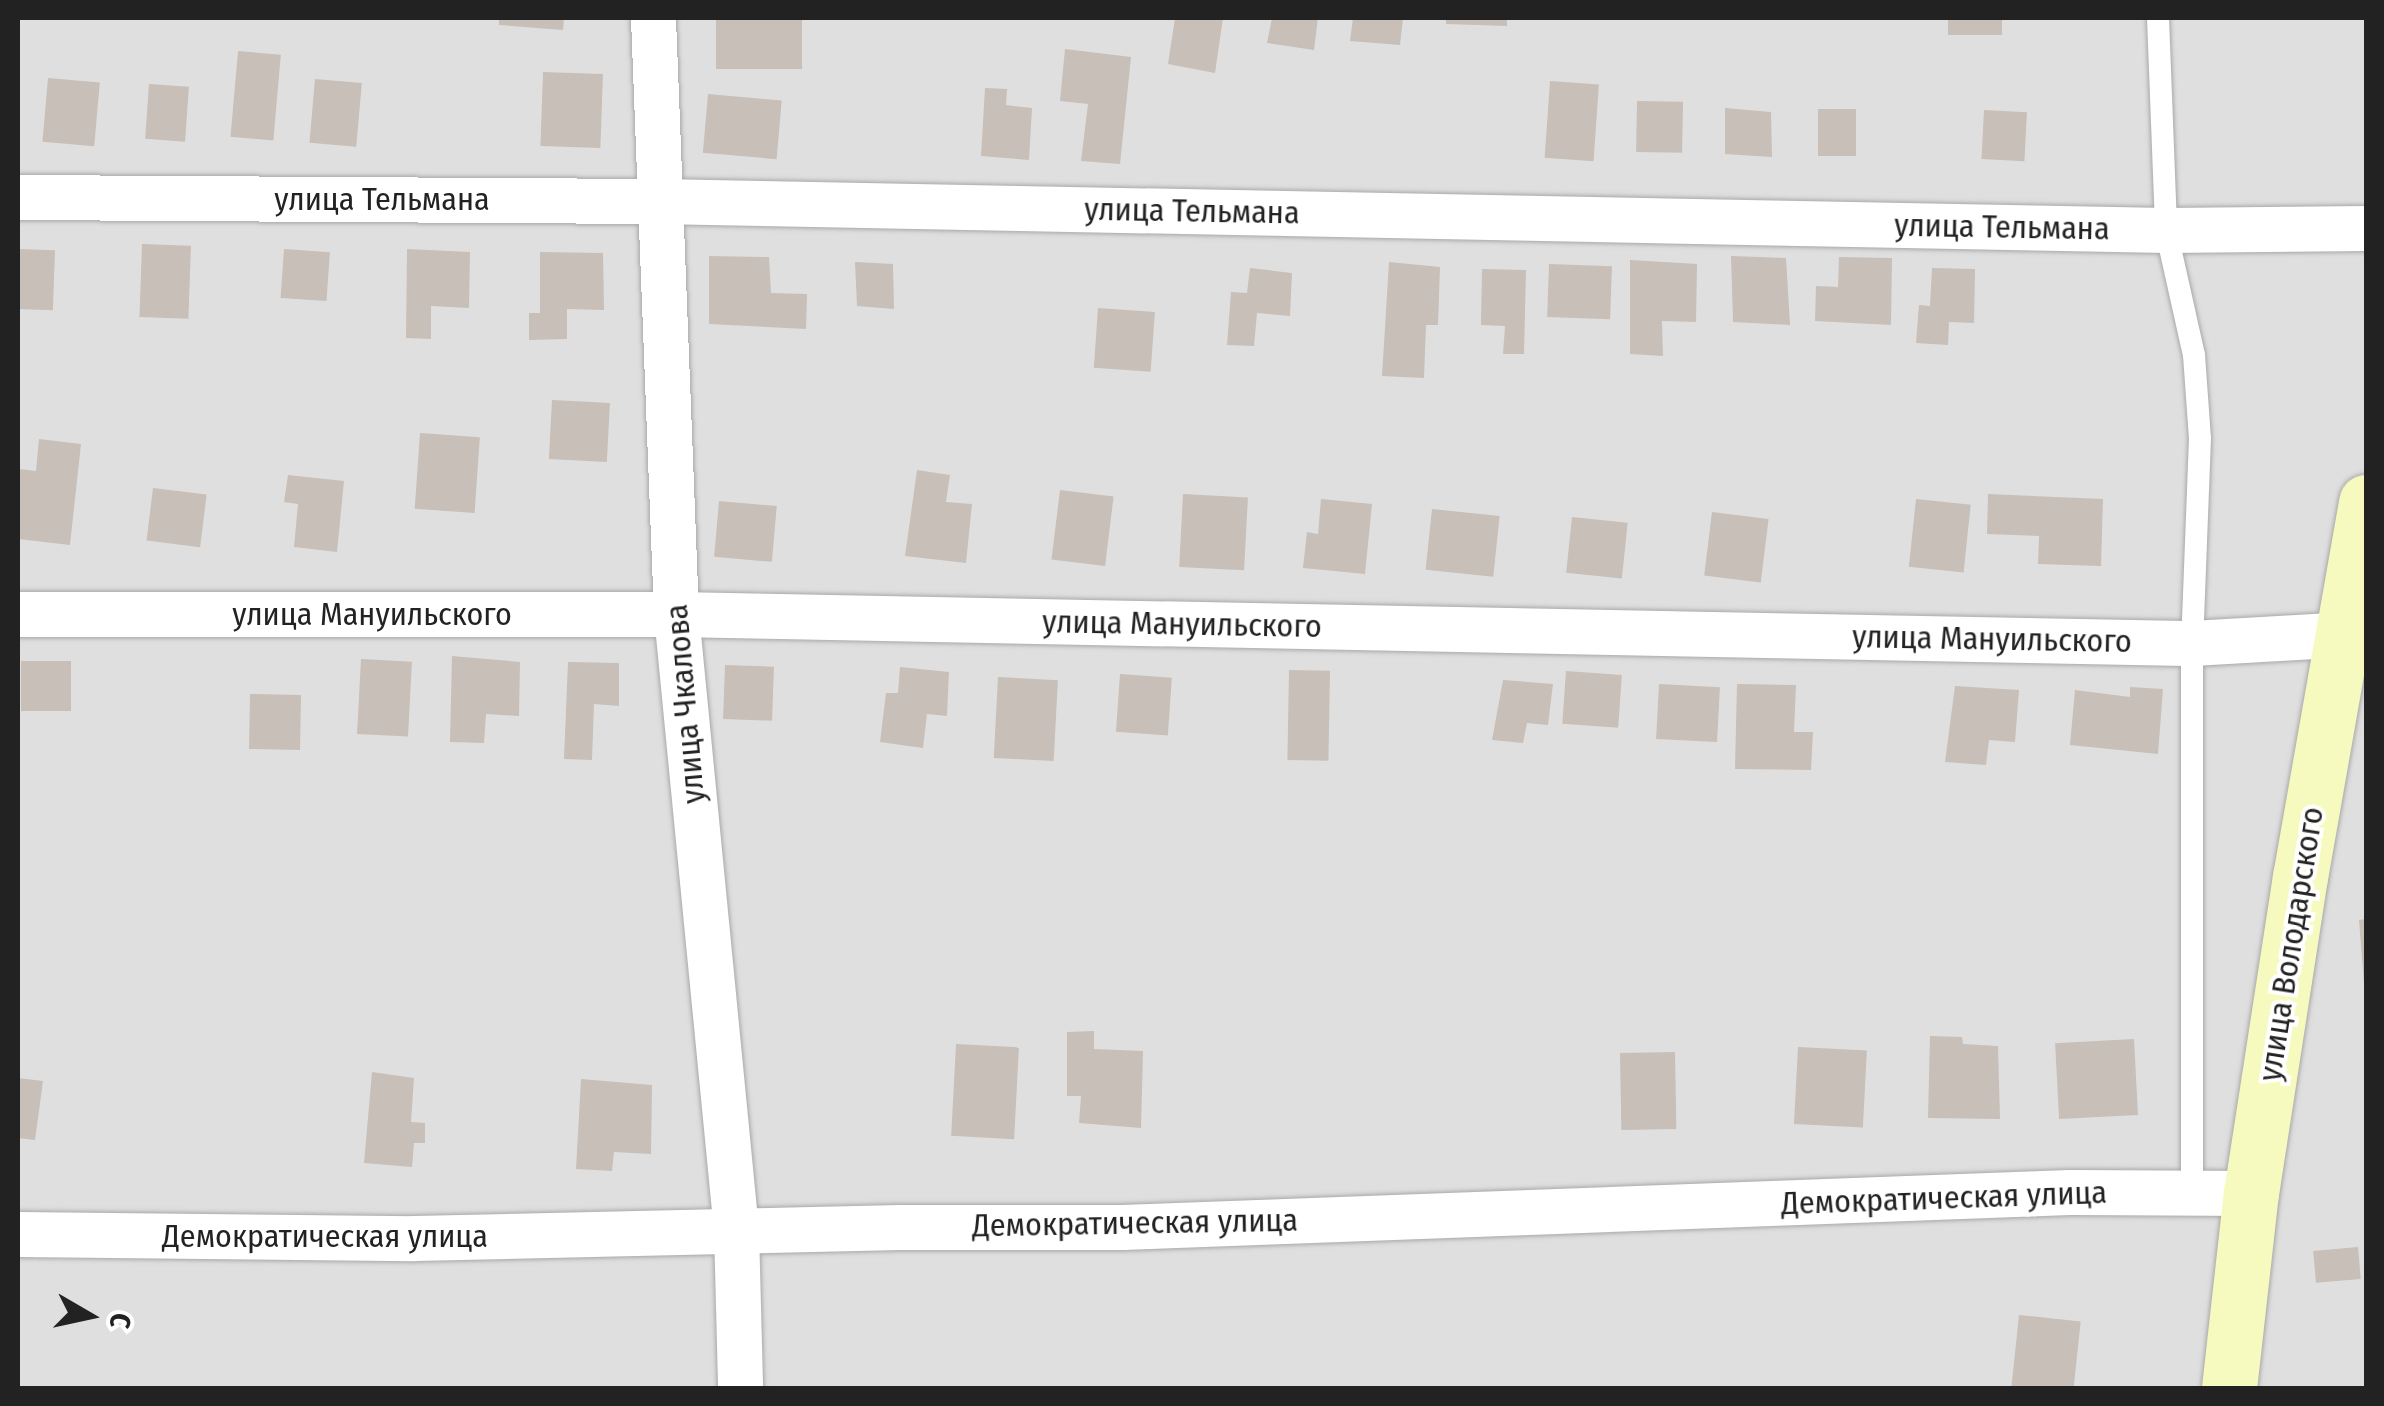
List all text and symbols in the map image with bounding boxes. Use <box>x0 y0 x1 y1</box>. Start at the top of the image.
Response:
street label: улица Тельмана <box>274 180 490 218</box>
street label: улица Тельмана <box>1084 190 1300 232</box>
street label: улица Тельмана <box>1894 206 2110 248</box>
street label: улица Мануильского <box>232 595 512 633</box>
street label: улица Мануильского <box>1042 602 1322 646</box>
street label: улица Чкалова <box>657 603 713 805</box>
street label: улица Мануильского <box>1852 617 2132 661</box>
street label: улица Володарского <box>2250 804 2332 1084</box>
street label: Демократическая улица <box>1780 1173 2108 1223</box>
street label: Демократическая улица <box>972 1201 1298 1245</box>
street label: Демократическая улица <box>162 1217 488 1255</box>
north arrow <box>40 1266 140 1366</box>
text: С <box>103 1311 138 1331</box>

